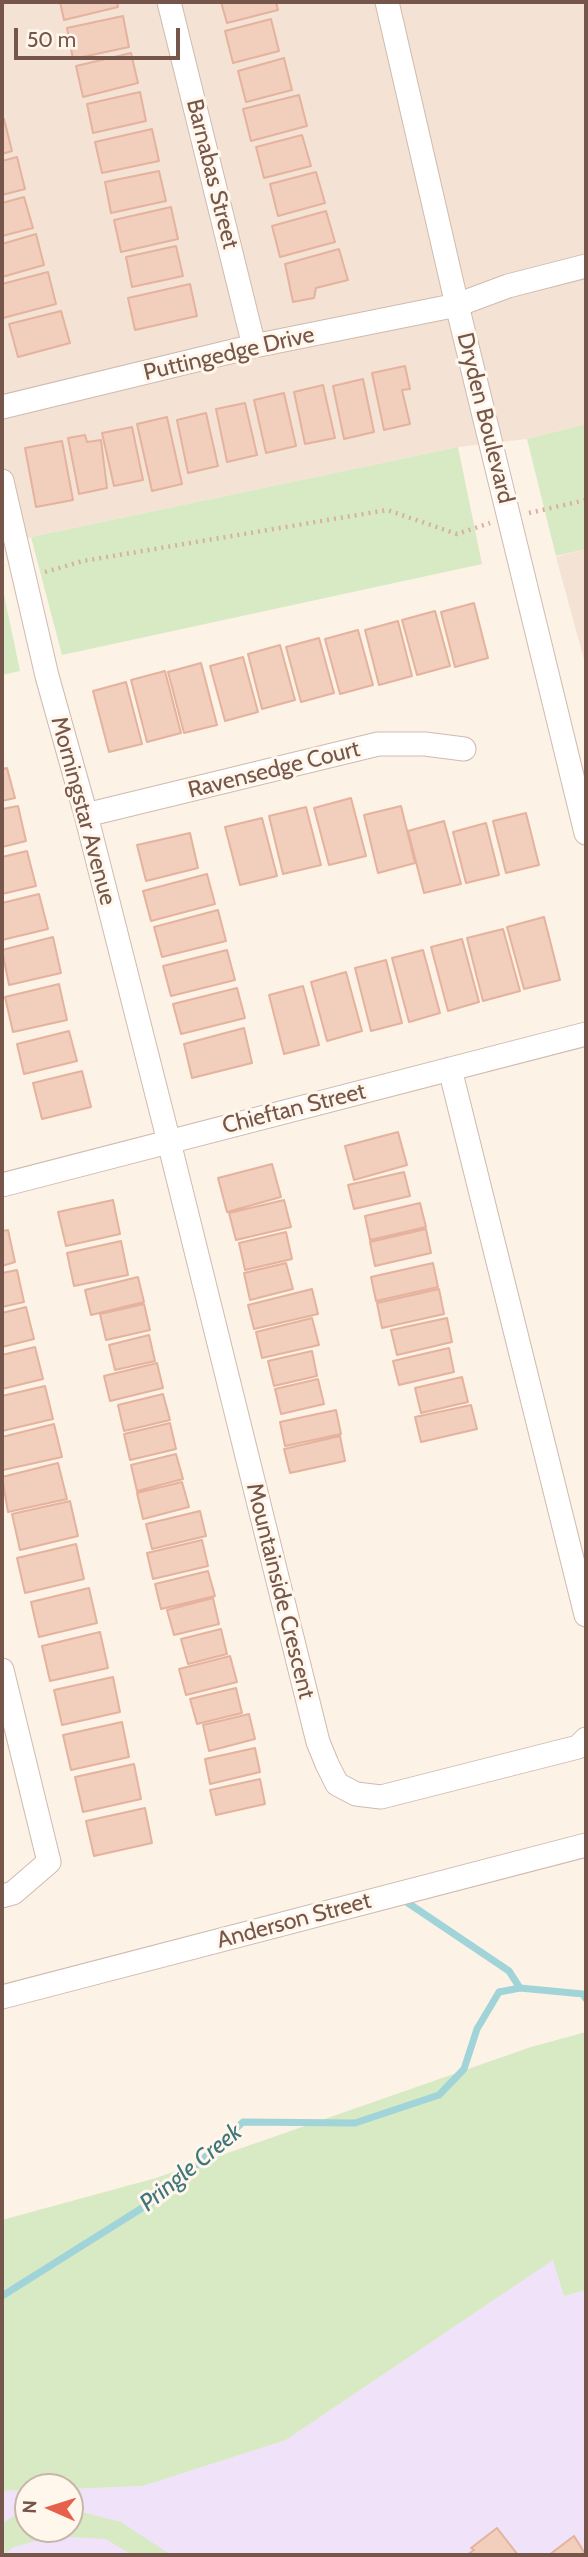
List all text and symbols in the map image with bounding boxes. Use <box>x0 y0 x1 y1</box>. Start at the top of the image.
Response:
scale bar <box>18 14 184 58</box>
text: 50 m <box>27 27 76 52</box>
street label: Barnabas Street <box>180 96 244 252</box>
street label: Puttingedge Drive <box>141 321 317 387</box>
street label: Dryden Boulevard <box>450 330 520 506</box>
street label: Morningstar Avenue <box>45 714 121 908</box>
street label: Ravensedge Court <box>185 735 363 805</box>
street label: Chieftan Street <box>219 1078 369 1140</box>
street label: Mountainside Crescent <box>240 1480 320 1702</box>
street label: Anderson Street <box>214 1887 374 1955</box>
water label: Pringle Creek <box>134 2118 248 2218</box>
north arrow <box>14 2473 84 2543</box>
text: N <box>18 2500 41 2514</box>

